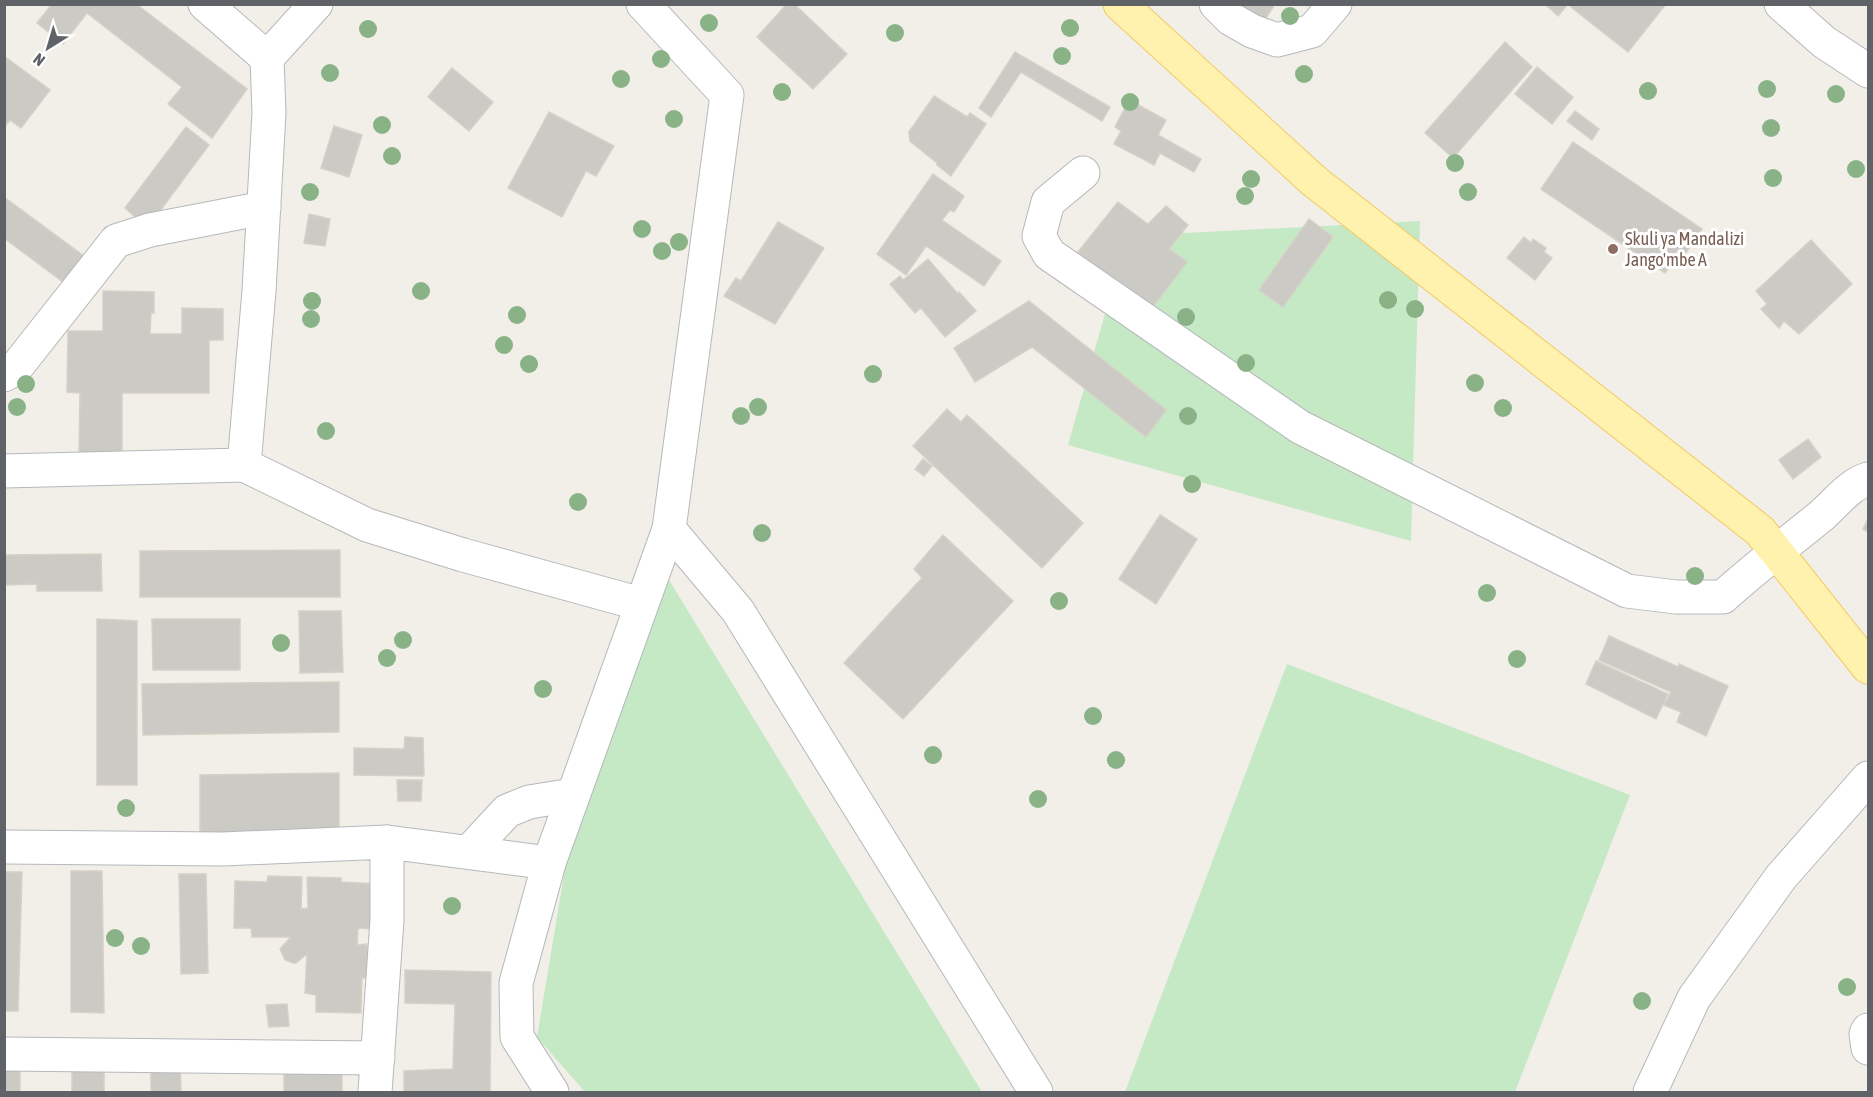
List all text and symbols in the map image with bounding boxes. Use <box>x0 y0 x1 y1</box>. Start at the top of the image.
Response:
north arrow <box>18 18 78 78</box>
text: N <box>30 50 48 70</box>
place label: Skuli ya Mandalizi Jango'mbe A <box>1625 228 1744 270</box>
marker: Skuli ya Mandalizi Jango'mbe A <box>1606 242 1620 256</box>

